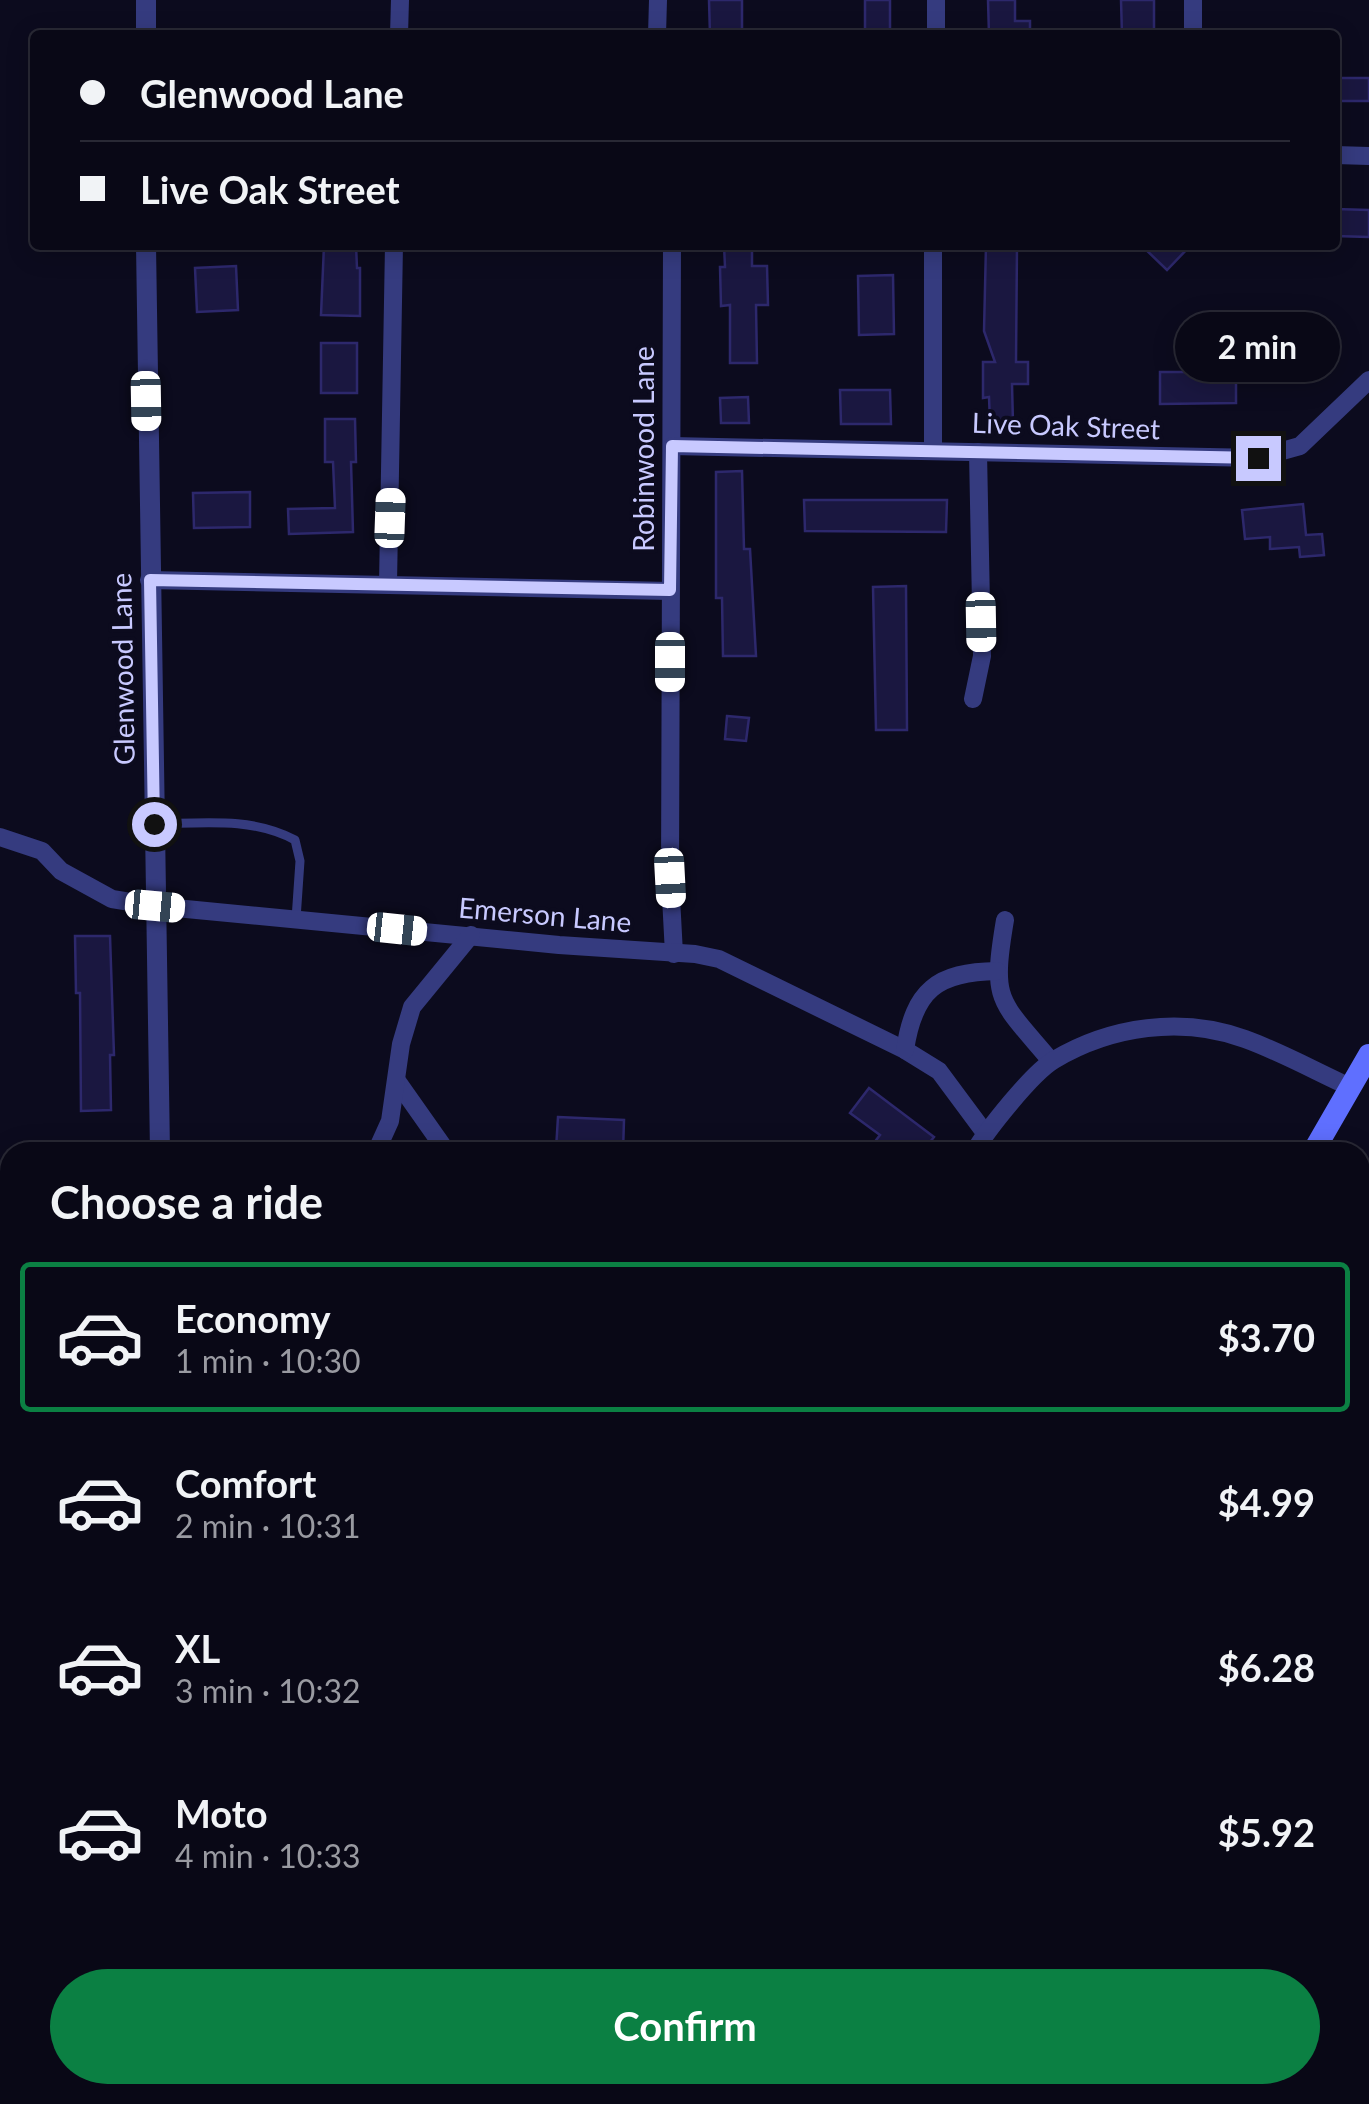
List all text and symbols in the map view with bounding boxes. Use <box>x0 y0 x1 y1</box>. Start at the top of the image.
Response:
text: Glenwood Lane <box>140 70 404 116</box>
text: Live Oak Street <box>140 166 400 212</box>
callout: 2 min <box>1176 313 1340 383</box>
text: 2 min <box>1218 327 1297 366</box>
street label: Robinwood Lane <box>626 346 660 552</box>
car <box>130 371 162 431</box>
street label: Live Oak Street <box>971 405 1161 445</box>
route end <box>1236 436 1281 481</box>
car <box>374 487 406 549</box>
street label: Glenwood Lane <box>103 573 141 765</box>
car <box>965 592 997 652</box>
car <box>655 632 685 692</box>
route start <box>132 802 177 847</box>
car <box>653 847 687 909</box>
car <box>124 888 186 924</box>
street label: Emerson Lane <box>457 890 633 938</box>
car <box>366 911 428 947</box>
text: Choose a ride <box>50 1175 323 1229</box>
icon: car <box>55 1292 145 1382</box>
text: Economy <box>175 1295 330 1341</box>
text: $3.70 <box>1218 1314 1315 1360</box>
text: 1 min · 10:30 <box>175 1341 361 1380</box>
icon: car <box>55 1457 145 1547</box>
text: Comfort <box>175 1460 316 1506</box>
text: $4.99 <box>1218 1479 1315 1525</box>
text: 2 min · 10:31 <box>175 1506 361 1545</box>
icon: car <box>55 1622 145 1712</box>
text: XL <box>175 1625 220 1671</box>
text: $6.28 <box>1218 1644 1315 1690</box>
text: 3 min · 10:32 <box>175 1671 361 1710</box>
icon: car <box>55 1787 145 1877</box>
text: Moto <box>175 1790 268 1836</box>
text: $5.92 <box>1218 1809 1315 1855</box>
text: 4 min · 10:33 <box>175 1836 361 1875</box>
button: Confirm <box>50 1969 1320 2084</box>

